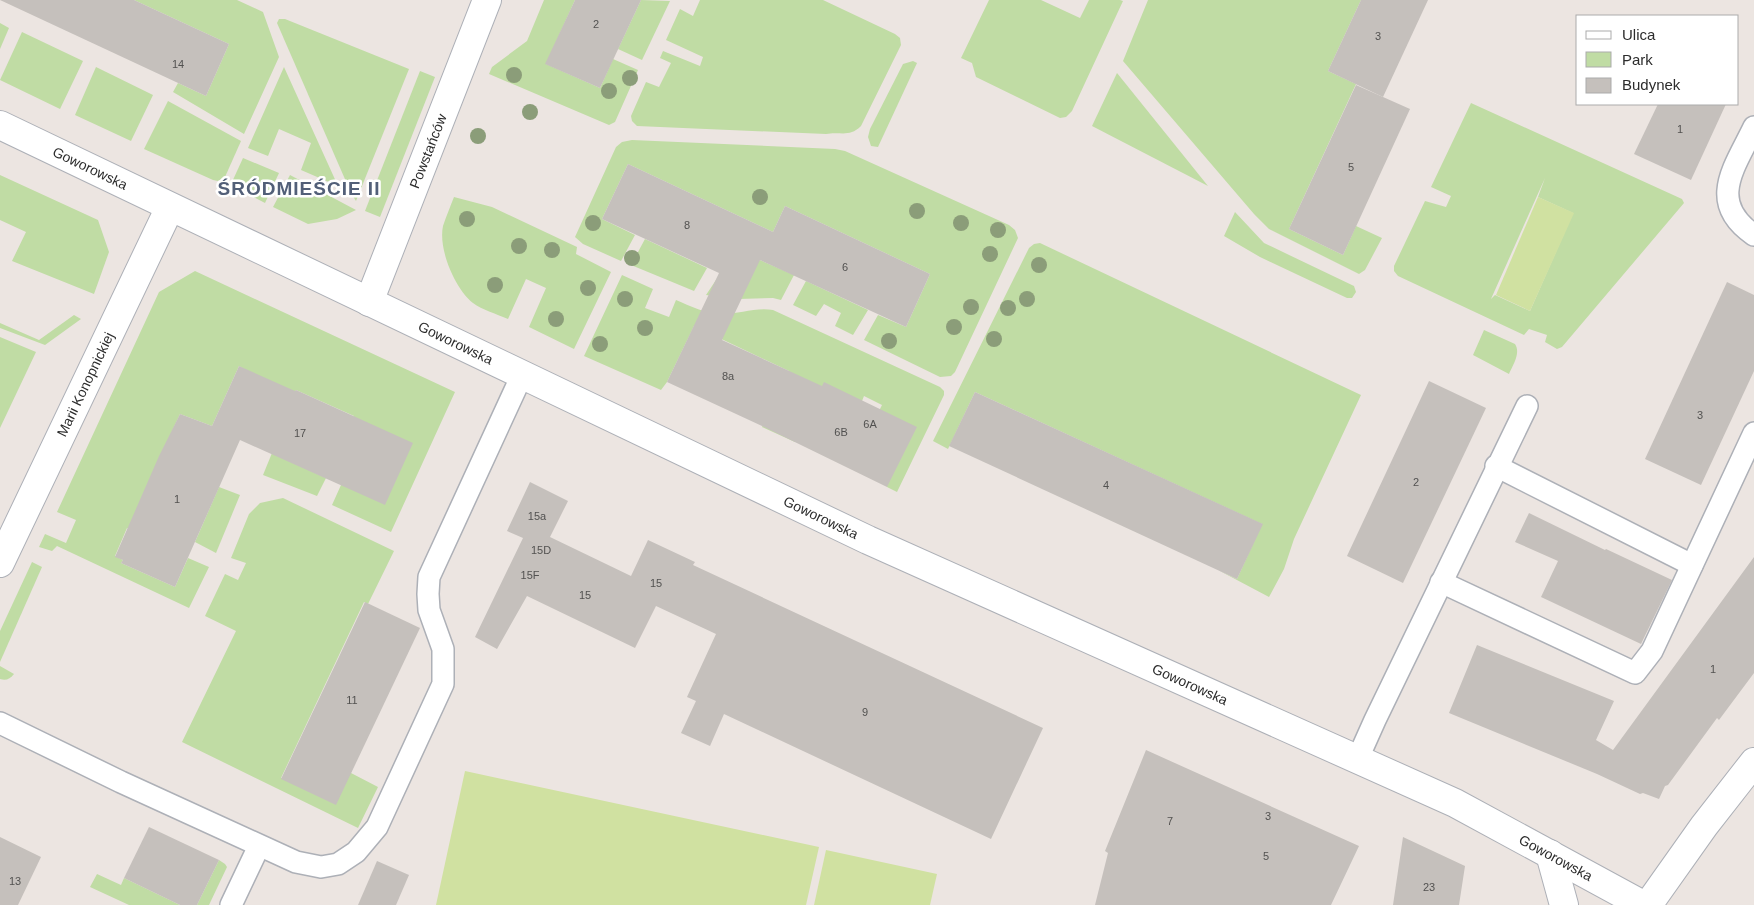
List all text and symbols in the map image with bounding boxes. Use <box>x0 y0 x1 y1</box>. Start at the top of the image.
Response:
legend <box>1576 15 1739 105</box>
house number: 2 <box>593 18 599 30</box>
text: Ulica <box>1622 26 1656 43</box>
house number: 3 <box>1375 30 1381 42</box>
text: Park <box>1622 51 1653 68</box>
house number: 14 <box>172 58 184 70</box>
text: Budynek <box>1622 76 1681 93</box>
street label: Powstańców <box>406 111 450 191</box>
house number: 1 <box>1677 123 1683 135</box>
street label: Goworowska <box>50 143 130 193</box>
house number: 5 <box>1348 161 1354 173</box>
district label: ŚRÓDMIEŚCIE II <box>218 178 380 199</box>
house number: 8 <box>684 219 690 231</box>
house number: 6 <box>842 261 848 273</box>
street label: Goworowska <box>416 318 496 368</box>
street label: Marii Konopnickiej <box>54 330 117 439</box>
house number: 8a <box>722 370 735 382</box>
house number: 3 <box>1697 409 1703 421</box>
house number: 6A <box>863 418 877 430</box>
house number: 6B <box>834 426 848 438</box>
house number: 17 <box>294 427 306 439</box>
house number: 2 <box>1413 476 1419 488</box>
house number: 4 <box>1103 479 1109 491</box>
house number: 1 <box>174 493 180 505</box>
street label: Goworowska <box>781 493 861 542</box>
house number: 15a <box>528 510 547 522</box>
house number: 15D <box>531 544 551 556</box>
house number: 15F <box>521 569 540 581</box>
house number: 15 <box>650 577 662 589</box>
house number: 15 <box>579 589 591 601</box>
street label: Goworowska <box>1150 660 1230 708</box>
house number: 1 <box>1710 663 1716 675</box>
house number: 11 <box>346 694 358 706</box>
house number: 9 <box>862 706 868 718</box>
house number: 3 <box>1265 810 1271 822</box>
house number: 7 <box>1167 815 1173 827</box>
street label: Goworowska <box>1516 831 1595 884</box>
house number: 5 <box>1263 850 1269 862</box>
house number: 13 <box>9 875 21 887</box>
house number: 23 <box>1423 881 1435 893</box>

